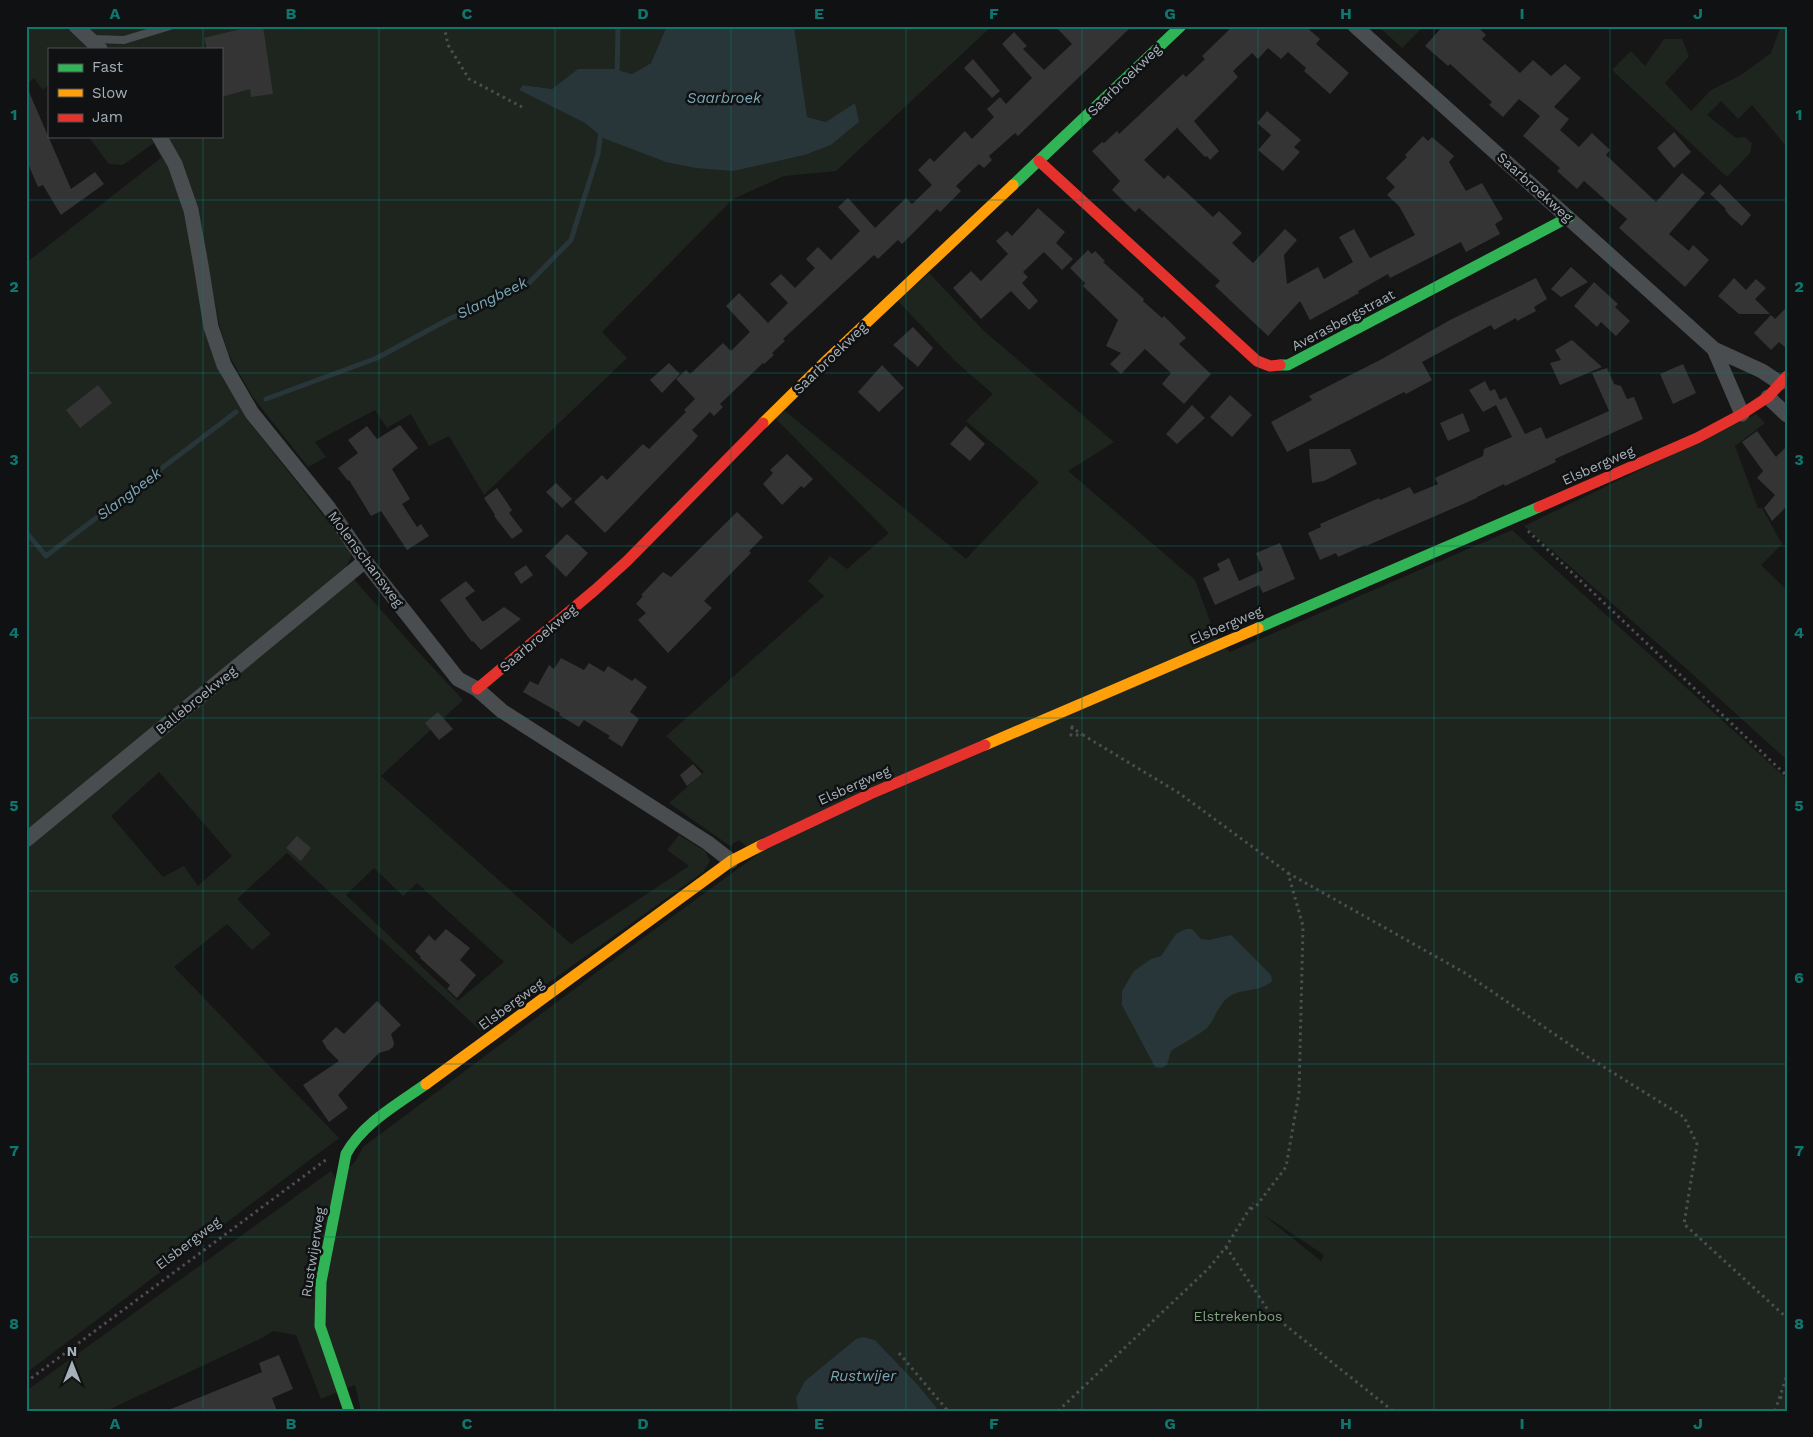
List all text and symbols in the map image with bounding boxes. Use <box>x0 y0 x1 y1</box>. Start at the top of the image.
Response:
text: A <box>110 4 121 23</box>
text: B <box>286 4 297 23</box>
text: C <box>462 4 473 23</box>
text: D <box>637 4 649 23</box>
text: E <box>814 4 824 23</box>
text: F <box>989 4 999 23</box>
text: G <box>1164 4 1176 23</box>
text: H <box>1340 4 1352 23</box>
text: I <box>1519 4 1525 23</box>
text: J <box>1693 4 1703 23</box>
street label: Saarbroekweg <box>1084 40 1165 119</box>
legend <box>48 48 222 138</box>
text: Fast <box>92 58 124 76</box>
text: Slow <box>92 84 128 102</box>
water label: Saarbroek <box>687 89 762 107</box>
text: 1 <box>11 105 17 124</box>
text: 1 <box>1796 105 1802 124</box>
text: Jam <box>92 108 123 126</box>
street label: Saarbroekweg <box>1494 149 1576 225</box>
water label: Slangbeek <box>454 273 531 323</box>
text: 2 <box>9 277 19 296</box>
text: 2 <box>1794 277 1804 296</box>
street label: Averasbergstraat <box>1289 286 1398 354</box>
street label: Saarbroekweg <box>790 318 871 397</box>
street label: Elsbergweg <box>1560 442 1637 488</box>
text: 3 <box>9 450 19 469</box>
text: 3 <box>1794 450 1804 469</box>
water label: Slangbeek <box>93 463 165 524</box>
street label: Molenschansweg <box>325 508 408 610</box>
street label: Saarbroekweg <box>496 601 580 675</box>
street label: Elsbergweg <box>1187 602 1265 647</box>
text: 4 <box>9 623 19 642</box>
text: 4 <box>1794 623 1804 642</box>
street label: Ballebroekweg <box>152 662 240 737</box>
street label: Elsbergweg <box>816 762 893 808</box>
text: 5 <box>9 796 19 815</box>
text: 5 <box>1794 796 1804 815</box>
text: 6 <box>9 968 19 987</box>
text: 6 <box>1794 968 1804 987</box>
street label: Elsbergweg <box>475 975 547 1033</box>
text: 7 <box>9 1141 19 1160</box>
text: 7 <box>1794 1141 1804 1160</box>
street label: Rustwijerweg <box>298 1205 328 1298</box>
street label: Elsbergweg <box>152 1213 224 1273</box>
park label: Elstrekenbos <box>1193 1308 1283 1324</box>
text: 8 <box>9 1314 19 1333</box>
text: 8 <box>1794 1314 1804 1333</box>
north arrow <box>48 1340 98 1390</box>
text: N <box>67 1343 77 1359</box>
water label: Rustwijer <box>830 1367 897 1385</box>
text: A <box>110 1414 121 1433</box>
text: B <box>286 1414 297 1433</box>
text: C <box>462 1414 473 1433</box>
text: D <box>637 1414 649 1433</box>
text: E <box>814 1414 824 1433</box>
text: F <box>989 1414 999 1433</box>
text: G <box>1164 1414 1176 1433</box>
text: H <box>1340 1414 1352 1433</box>
text: I <box>1519 1414 1525 1433</box>
text: J <box>1693 1414 1703 1433</box>

